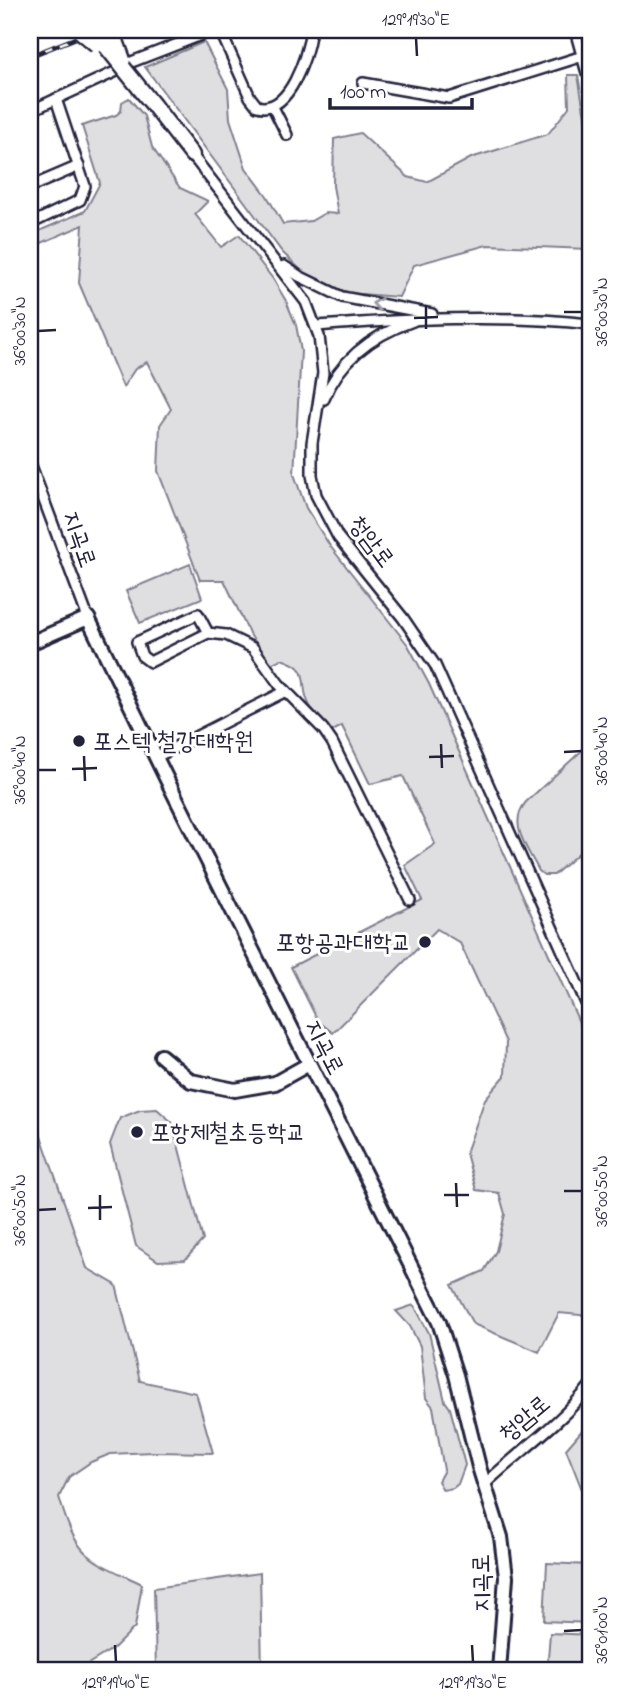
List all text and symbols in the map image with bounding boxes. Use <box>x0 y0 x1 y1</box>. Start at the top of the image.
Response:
text: 129°19'30"E <box>382 8 450 34</box>
scale bar <box>330 66 471 110</box>
text: 100 m <box>340 78 386 108</box>
text: 36°00'30"N <box>590 277 616 347</box>
text: 36°00'30"N <box>8 296 34 366</box>
one-way arrow <box>371 297 383 312</box>
street label: 지곡로 <box>52 507 104 573</box>
street label: 청암로 <box>339 509 401 576</box>
text: 36°00'40"N <box>590 716 616 786</box>
place label: 포스텍 철강대학원 <box>93 726 254 761</box>
marker: 포스텍 철강대학원 <box>71 733 87 749</box>
text: 36°00'40"N <box>8 735 34 805</box>
place label: 포항공과대학교 <box>276 927 411 962</box>
marker: 포항공과대학교 <box>417 934 433 950</box>
street label: 지곡로 <box>294 1014 352 1082</box>
place label: 포항제철초등학교 <box>151 1117 306 1152</box>
marker: 포항제철초등학교 <box>129 1124 145 1140</box>
text: 36°00'50"N <box>590 1155 616 1227</box>
text: 36°00'50"N <box>8 1174 34 1246</box>
street label: 청암로 <box>492 1388 559 1452</box>
street label: 지곡로 <box>465 1554 502 1612</box>
text: 36°01'00"N <box>590 1596 616 1664</box>
text: 129°19'40"E <box>82 1671 150 1697</box>
text: 129°19'30"E <box>439 1671 507 1697</box>

